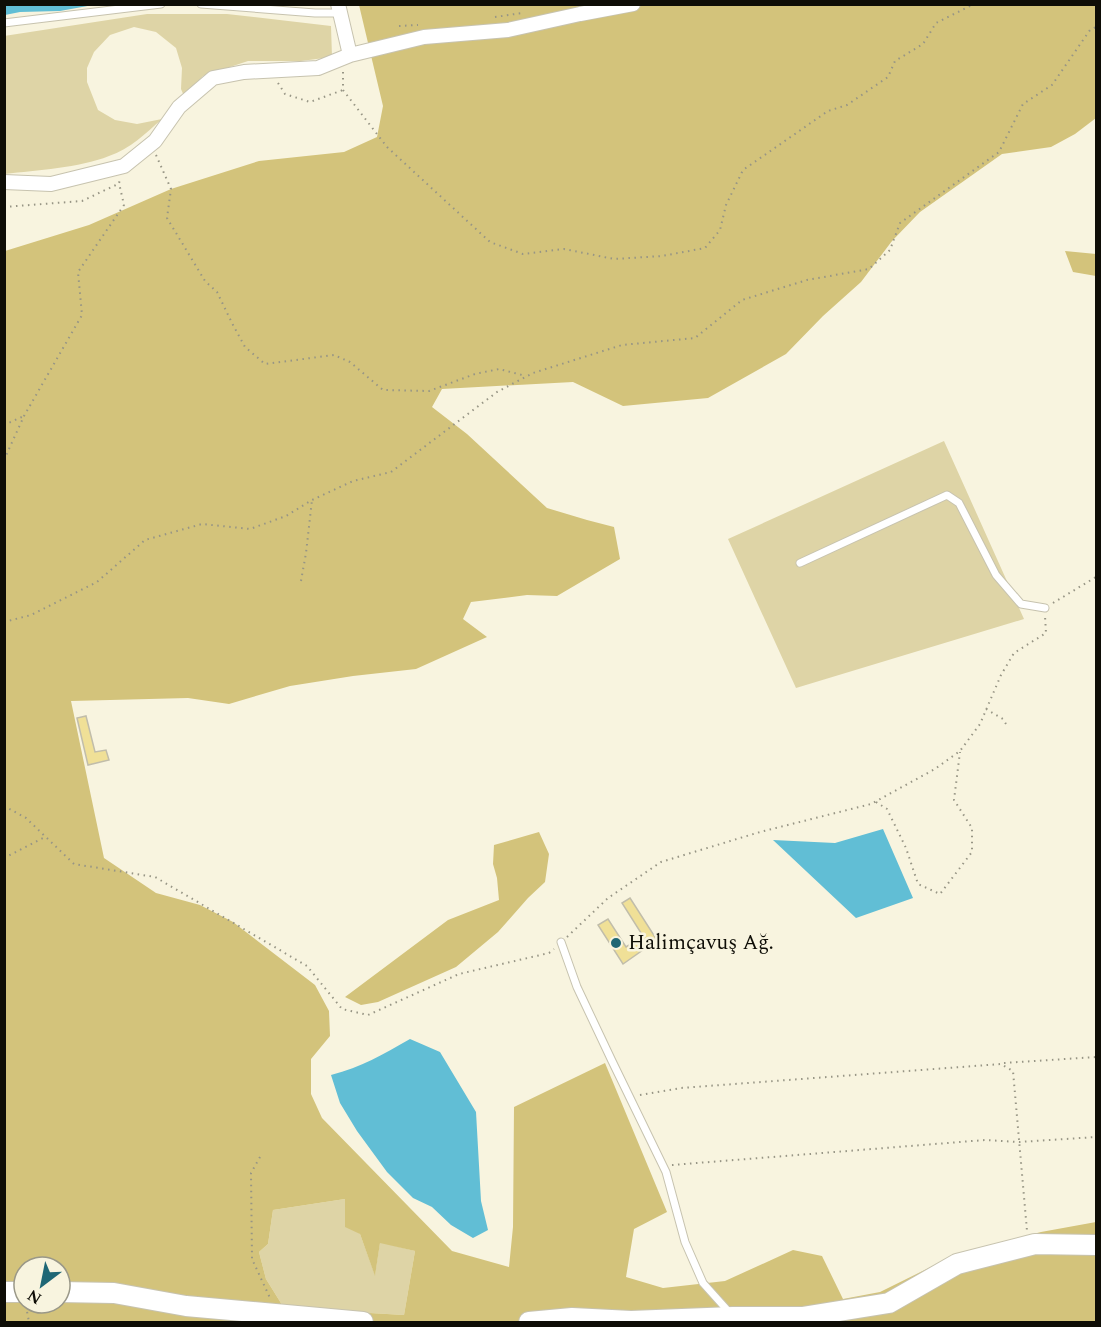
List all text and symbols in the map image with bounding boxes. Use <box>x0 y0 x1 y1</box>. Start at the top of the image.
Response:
place label: Halimçavuş Ağ. <box>628 927 774 959</box>
marker: Halimçavuş Ağ. <box>609 936 623 950</box>
north arrow <box>12 1255 72 1315</box>
text: N <box>23 1283 46 1311</box>

